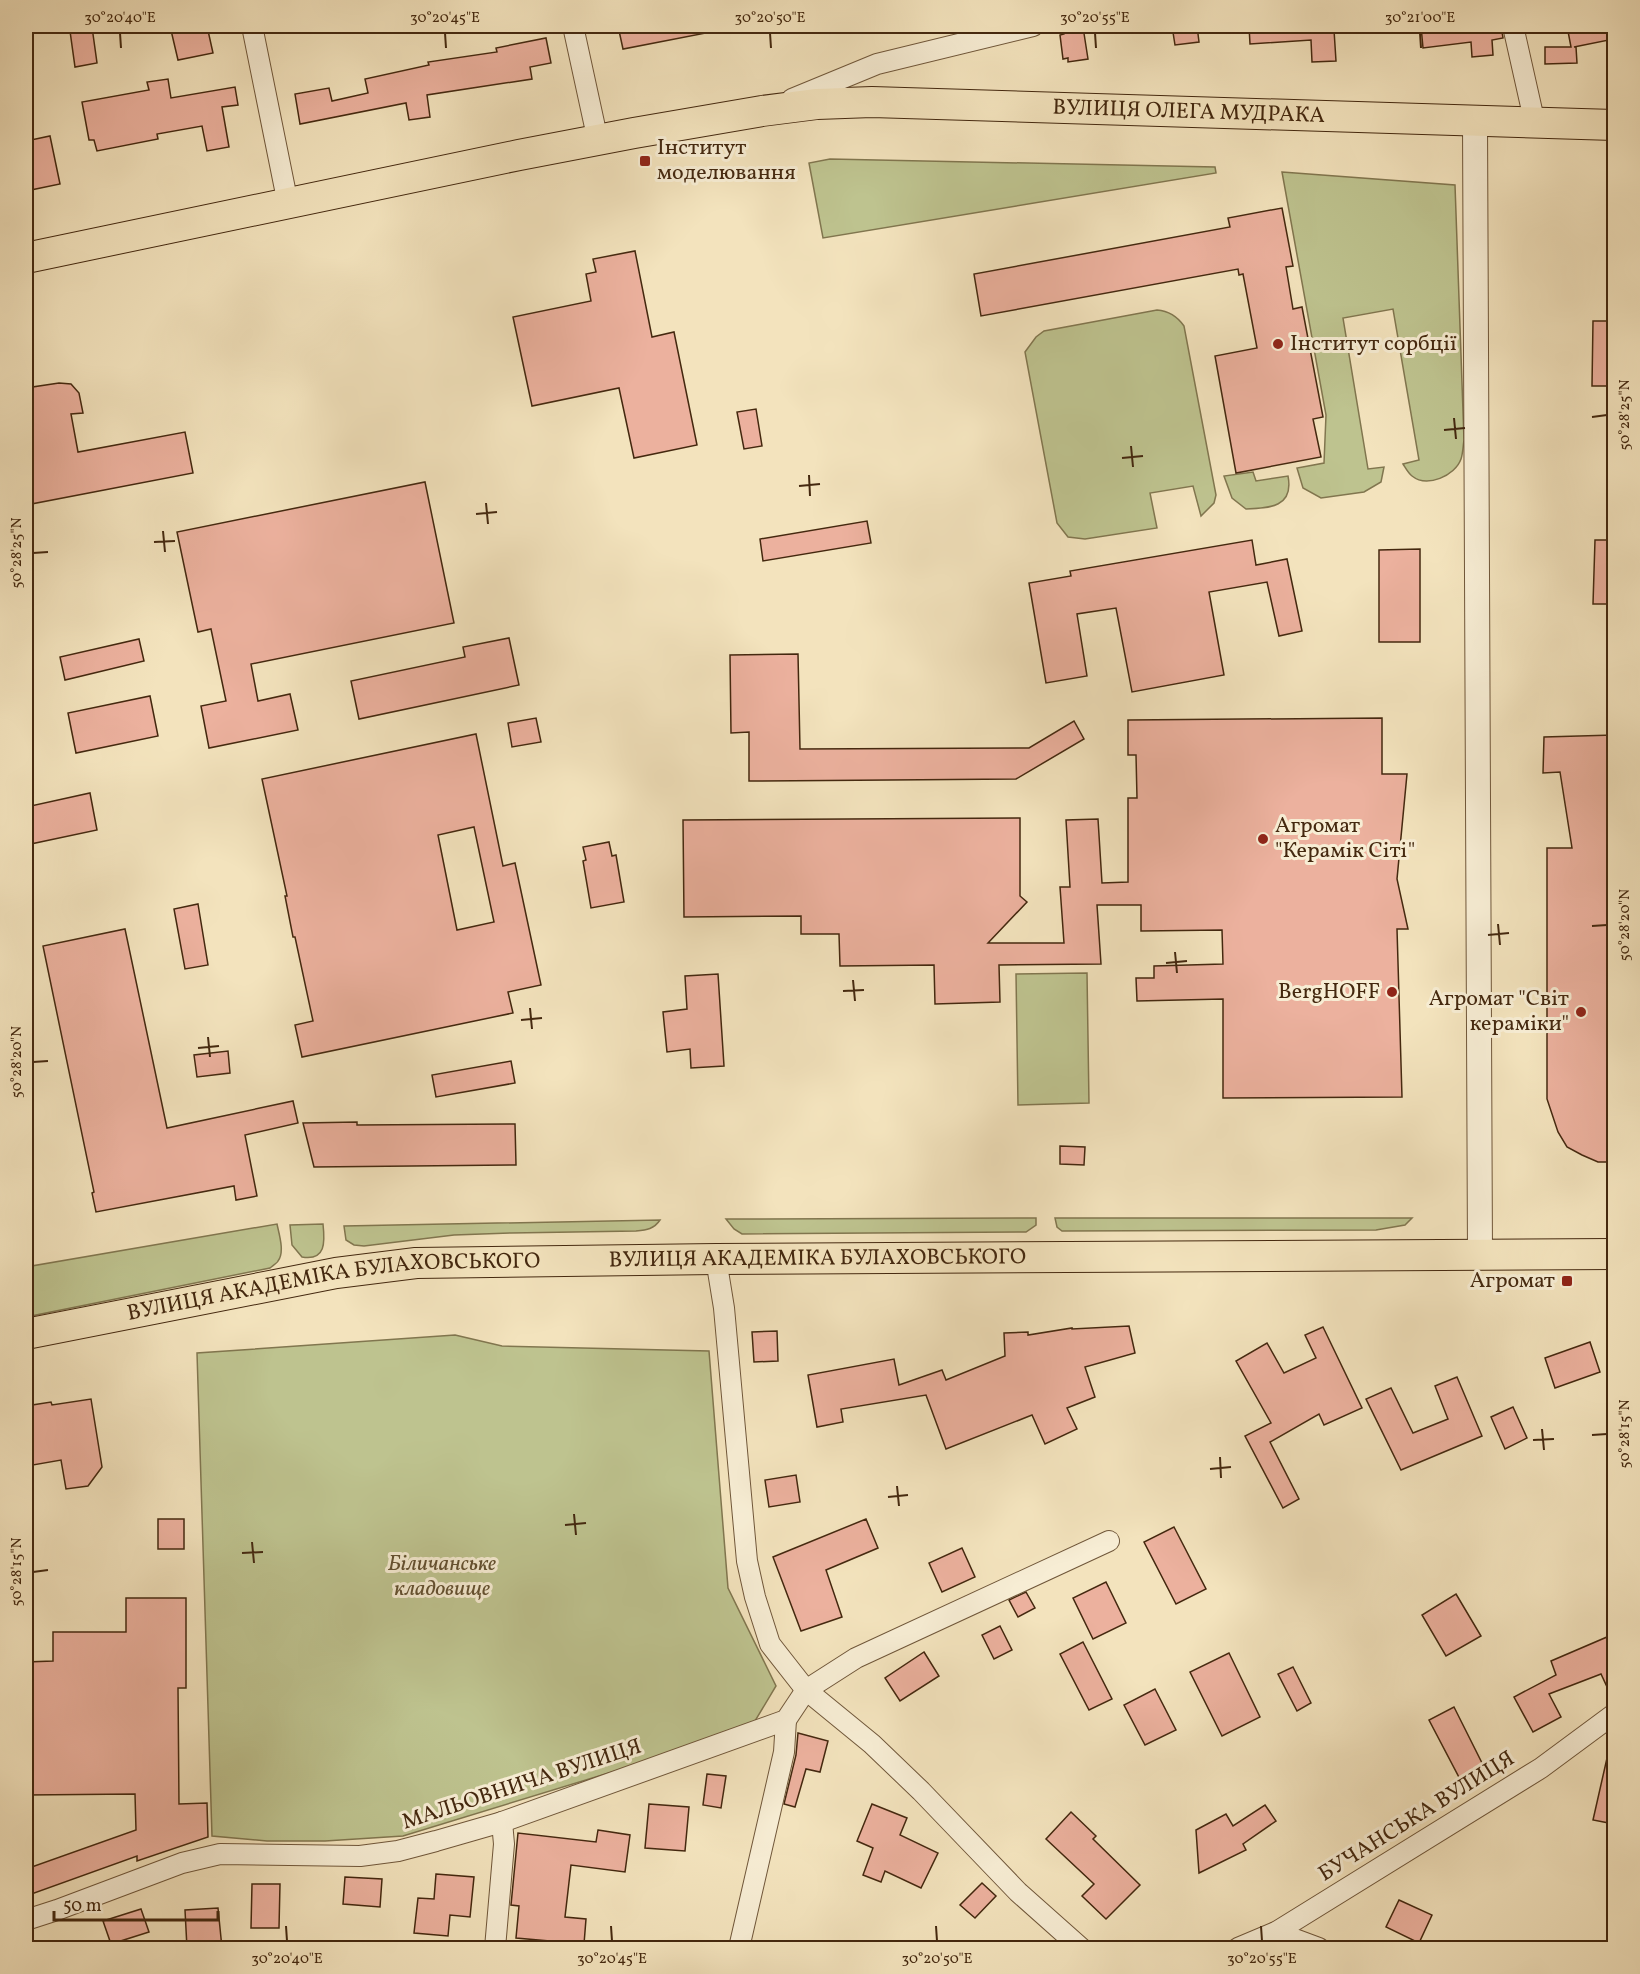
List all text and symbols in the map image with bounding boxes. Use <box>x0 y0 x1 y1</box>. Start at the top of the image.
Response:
text: 30°20'40"E <box>84 8 156 29</box>
text: 30°20'45"E <box>410 8 480 29</box>
text: 30°20'50"E <box>735 8 805 29</box>
text: 30°20'55"E <box>1060 8 1130 29</box>
text: 30°21'00"E <box>1385 8 1455 29</box>
street label: ВУЛИЦЯ ОЛЕГА МУДРАКА <box>1052 92 1326 132</box>
place label: Інститут моделювання <box>657 133 796 189</box>
marker: Інститут моделювання <box>638 154 652 168</box>
place label: Інститут сорбції <box>1290 329 1457 360</box>
marker: Інститут сорбції <box>1271 337 1285 351</box>
text: 50°28'25"N <box>1615 379 1636 451</box>
text: 50°28'25"N <box>7 517 28 589</box>
place label: Агромат "Керамік Сіті" <box>1275 811 1415 867</box>
marker: Агромат "Керамік Сіті" <box>1256 832 1270 846</box>
text: 50°28'20"N <box>1615 889 1636 961</box>
place label: BergHOFF <box>1278 977 1380 1008</box>
place label: Агромат "Світ кераміки" <box>1429 984 1569 1040</box>
marker: BergHOFF <box>1385 985 1399 999</box>
marker: Агромат "Світ кераміки" <box>1574 1005 1588 1019</box>
text: 50°28'20"N <box>7 1026 28 1098</box>
street label: ВУЛИЦЯ АКАДЕМІКА БУЛАХОВСЬКОГО <box>608 1242 1026 1276</box>
street label: ВУЛИЦЯ АКАДЕМІКА БУЛАХОВСЬКОГО <box>124 1246 540 1329</box>
place label: Агромат <box>1470 1266 1555 1297</box>
marker: Агромат <box>1560 1274 1574 1288</box>
text: 50°28'15"N <box>1615 1399 1636 1469</box>
text: 50°28'15"N <box>7 1537 28 1607</box>
park label: Біличанське кладовище <box>388 1549 496 1605</box>
street label: МАЛЬОВНИЧА ВУЛИЦЯ <box>398 1732 646 1838</box>
street label: БУЧАНСЬКА ВУЛИЦЯ <box>1313 1744 1521 1890</box>
scale bar <box>54 1884 218 1922</box>
text: 50 m <box>63 1894 102 1919</box>
text: 30°20'40"E <box>251 1949 323 1970</box>
text: 30°20'45"E <box>577 1949 647 1970</box>
text: 30°20'50"E <box>902 1949 972 1970</box>
text: 30°20'55"E <box>1227 1949 1297 1970</box>

